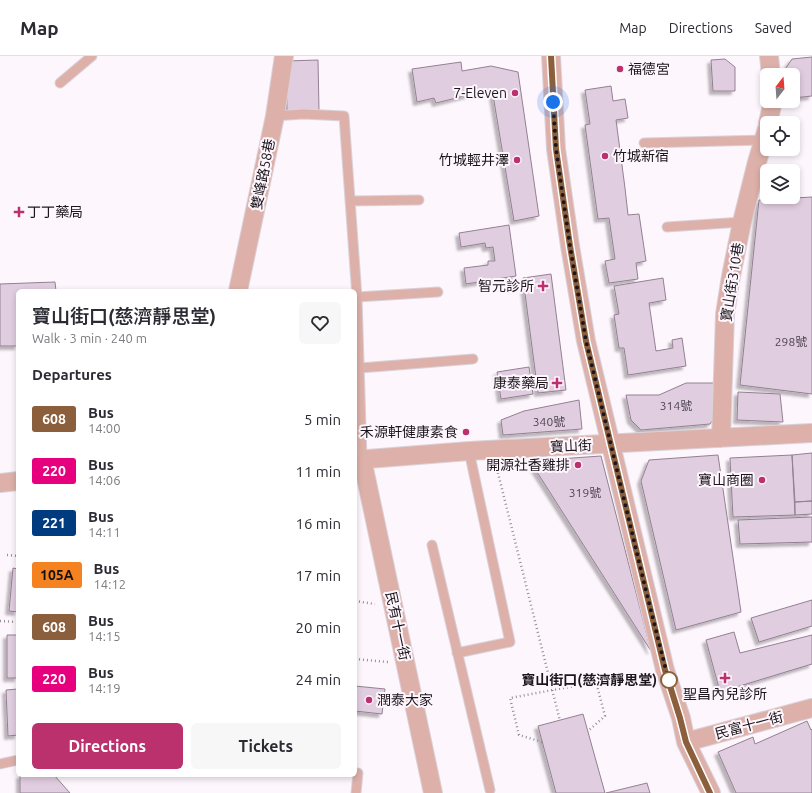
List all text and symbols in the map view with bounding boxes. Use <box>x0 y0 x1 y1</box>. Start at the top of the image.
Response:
text: Map <box>20 17 59 39</box>
text: Map <box>619 20 647 36</box>
text: Directions <box>669 20 733 36</box>
text: Saved <box>755 20 792 36</box>
place label: 福德宮 <box>628 61 670 77</box>
marker: 福德宮 <box>615 64 625 74</box>
north arrow <box>760 68 800 108</box>
map controls <box>760 68 800 204</box>
place label: 7-Eleven <box>453 85 507 101</box>
marker: 7-Eleven <box>510 88 520 98</box>
your location <box>543 92 563 112</box>
button: locate <box>760 116 800 156</box>
street label: 雙峰路58巷 <box>248 137 278 211</box>
place label: 竹城新宿 <box>613 148 669 164</box>
marker: 竹城新宿 <box>600 151 610 161</box>
place label: 竹城輕井澤 <box>439 152 509 168</box>
marker: 竹城輕井澤 <box>512 155 522 165</box>
button: layers <box>760 164 800 204</box>
place label: 丁丁藥局 <box>27 204 83 220</box>
marker: 丁丁藥局 <box>14 207 24 217</box>
street label: 寶山街310巷 <box>718 241 746 323</box>
place label: 智元診所 <box>478 278 534 294</box>
marker: 智元診所 <box>537 280 549 292</box>
button: heart <box>299 302 341 344</box>
text: 寶山街口(慈濟靜思堂) <box>32 305 216 327</box>
text: Walk · 3 min · 240 m <box>32 331 147 345</box>
house number: 298號 <box>775 335 807 348</box>
text: Departures <box>32 366 112 383</box>
place label: 康泰藥局 <box>493 375 549 391</box>
marker: 康泰藥局 <box>552 378 562 388</box>
house number: 314號 <box>660 399 692 412</box>
text: Bus <box>88 404 114 421</box>
text: 608 <box>42 411 66 427</box>
text: 5 min <box>304 411 341 428</box>
house number: 340號 <box>533 415 565 428</box>
text: 14:00 <box>88 421 121 435</box>
place label: 禾源軒健康素食 <box>360 424 458 440</box>
marker: 禾源軒健康素食 <box>461 427 471 437</box>
street label: 寶山街 <box>550 437 592 455</box>
text: Bus <box>88 456 114 473</box>
place label: 開源社香雞排 <box>486 457 570 473</box>
marker: 開源社香雞排 <box>573 460 583 470</box>
text: 220 <box>42 463 66 479</box>
text: 11 min <box>295 463 341 480</box>
place label: 寶山商圈 <box>698 472 754 488</box>
text: 14:06 <box>88 473 121 487</box>
marker: 寶山商圈 <box>757 475 767 485</box>
house number: 319號 <box>569 486 601 499</box>
text: Bus <box>88 508 114 525</box>
text: 221 <box>42 515 66 531</box>
text: 16 min <box>295 515 341 532</box>
text: 14:11 <box>88 525 121 539</box>
text: Bus <box>94 560 119 577</box>
text: 105A <box>40 567 74 583</box>
text: 17 min <box>295 567 341 584</box>
text: 14:12 <box>94 577 126 591</box>
street label: 民有十一街 <box>383 590 413 662</box>
text: Bus <box>88 612 114 629</box>
text: 608 <box>42 619 66 635</box>
text: 20 min <box>295 619 341 636</box>
text: 14:15 <box>88 629 121 643</box>
text: Bus <box>88 664 114 681</box>
text: 220 <box>42 671 66 687</box>
text: 24 min <box>295 671 341 688</box>
marker: 寶山街口(慈濟靜思堂) <box>660 671 678 689</box>
place label: 寶山街口(慈濟靜思堂) <box>521 672 657 688</box>
marker: 聖昌內兒診所 <box>719 672 731 684</box>
text: 14:19 <box>88 681 121 695</box>
place label: 聖昌內兒診所 <box>683 686 767 702</box>
place label: 潤泰大家 <box>377 692 433 708</box>
marker: 潤泰大家 <box>364 695 374 705</box>
street label: 民富十一街 <box>713 708 785 742</box>
button: Directions <box>32 723 183 769</box>
button: Tickets <box>191 723 341 769</box>

